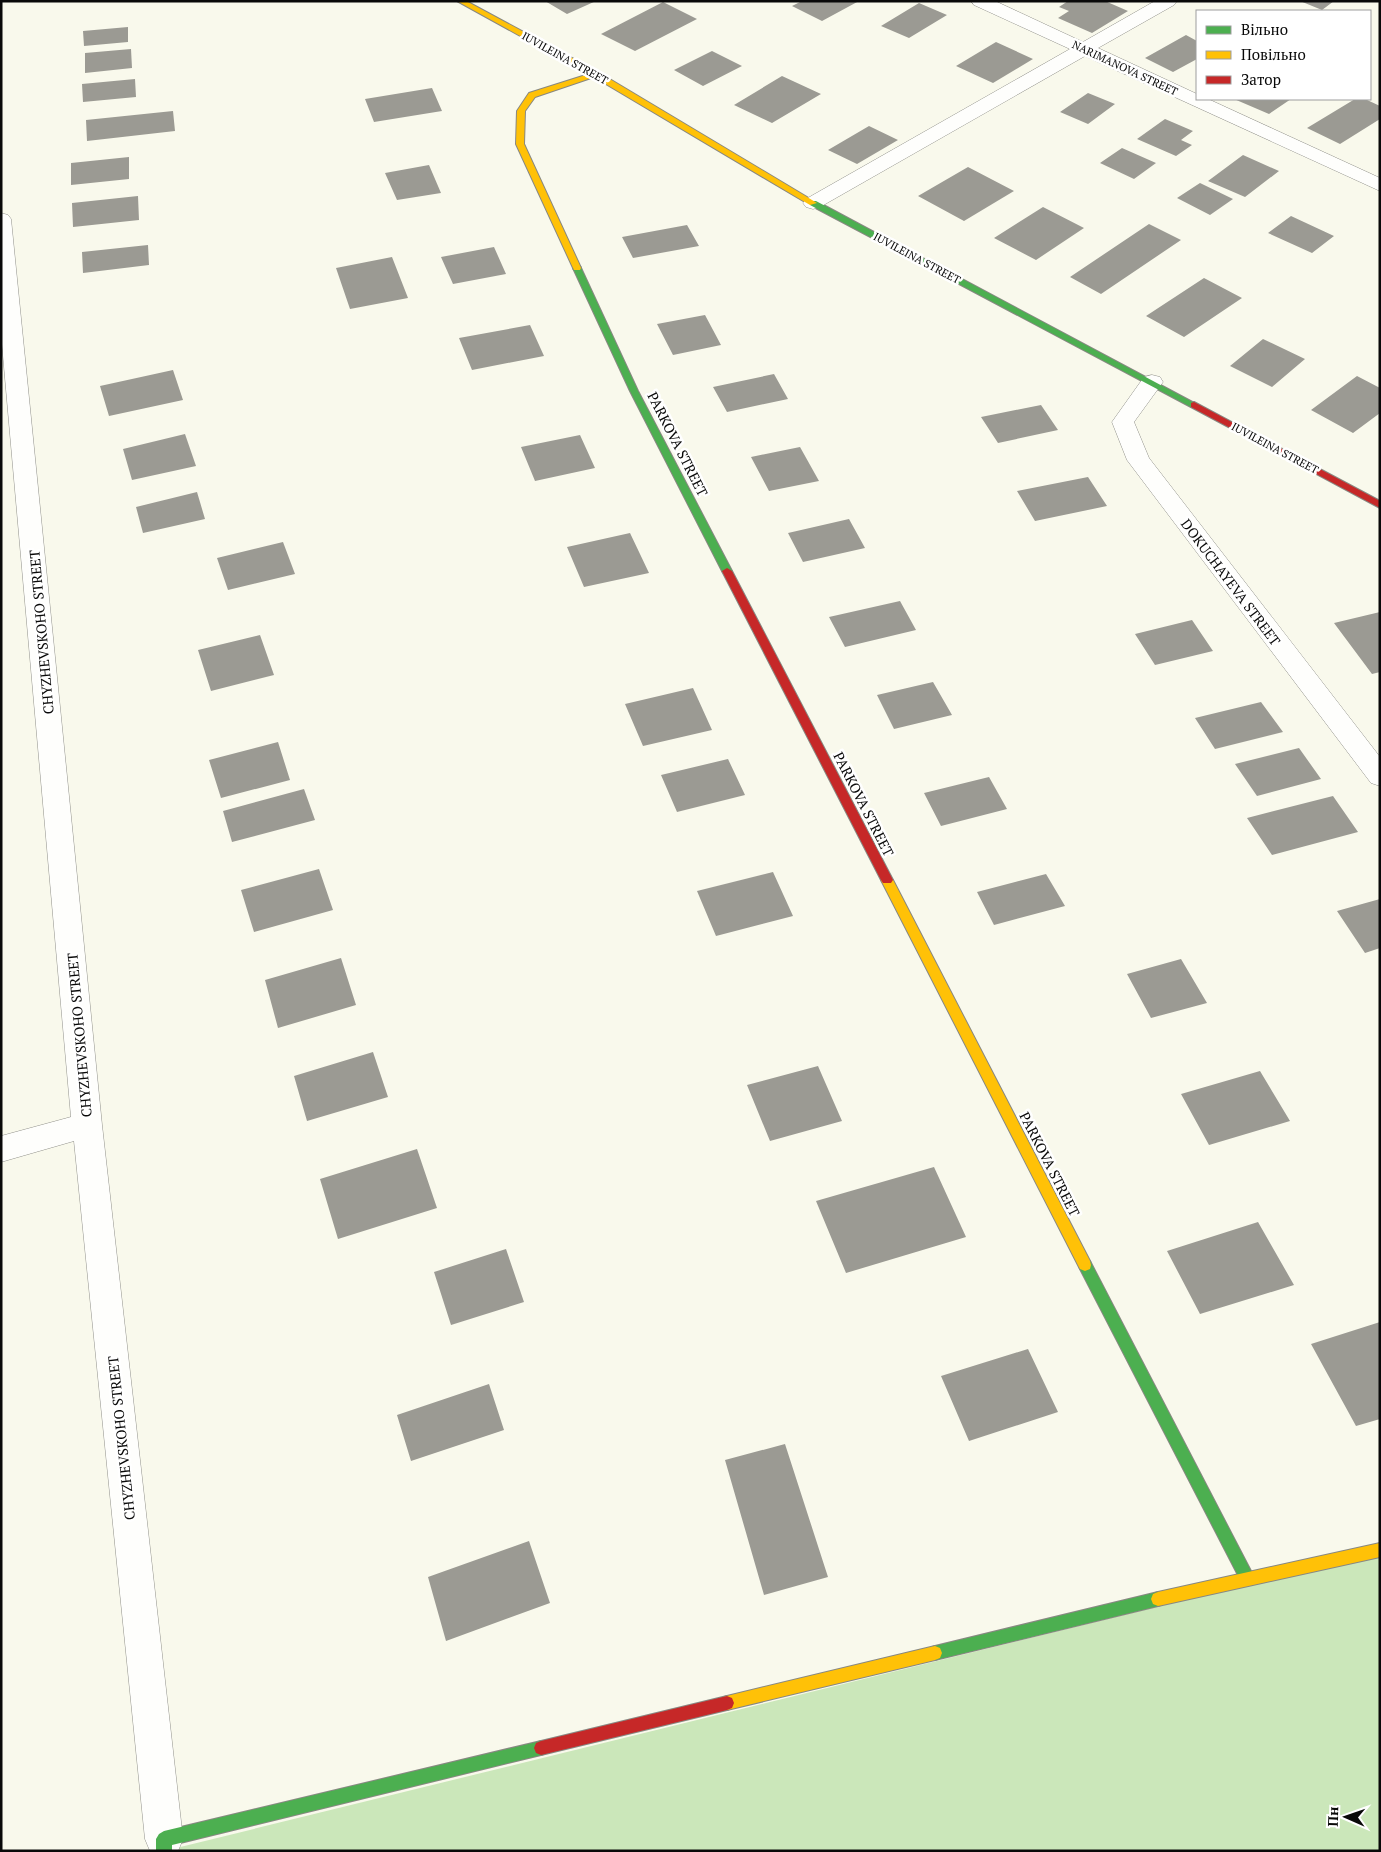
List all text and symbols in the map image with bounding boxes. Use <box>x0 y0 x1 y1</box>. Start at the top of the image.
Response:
legend <box>1196 10 1371 100</box>
text: Вільно <box>1241 19 1288 39</box>
street label: IUVILEINA STREET <box>519 29 611 88</box>
street label: NARIMANOVA STREET <box>1070 37 1180 99</box>
text: Повільно <box>1241 44 1306 64</box>
text: Затор <box>1241 69 1281 89</box>
street label: IUVILEINA STREET <box>871 229 963 287</box>
street label: PARKOVA STREET <box>643 388 713 500</box>
street label: IUVILEINA STREET <box>1229 419 1321 477</box>
street label: DOKUCHAYEVA STREET <box>1177 515 1285 650</box>
street label: CHYZHEVSKOHO STREET <box>24 549 58 715</box>
street label: PARKOVA STREET <box>829 748 899 860</box>
street label: CHYZHEVSKOHO STREET <box>62 952 96 1118</box>
street label: PARKOVA STREET <box>1015 1108 1085 1220</box>
street label: CHYZHEVSKOHO STREET <box>103 1355 139 1521</box>
north arrow <box>1321 1792 1371 1842</box>
text: Пн <box>1323 1806 1342 1827</box>

